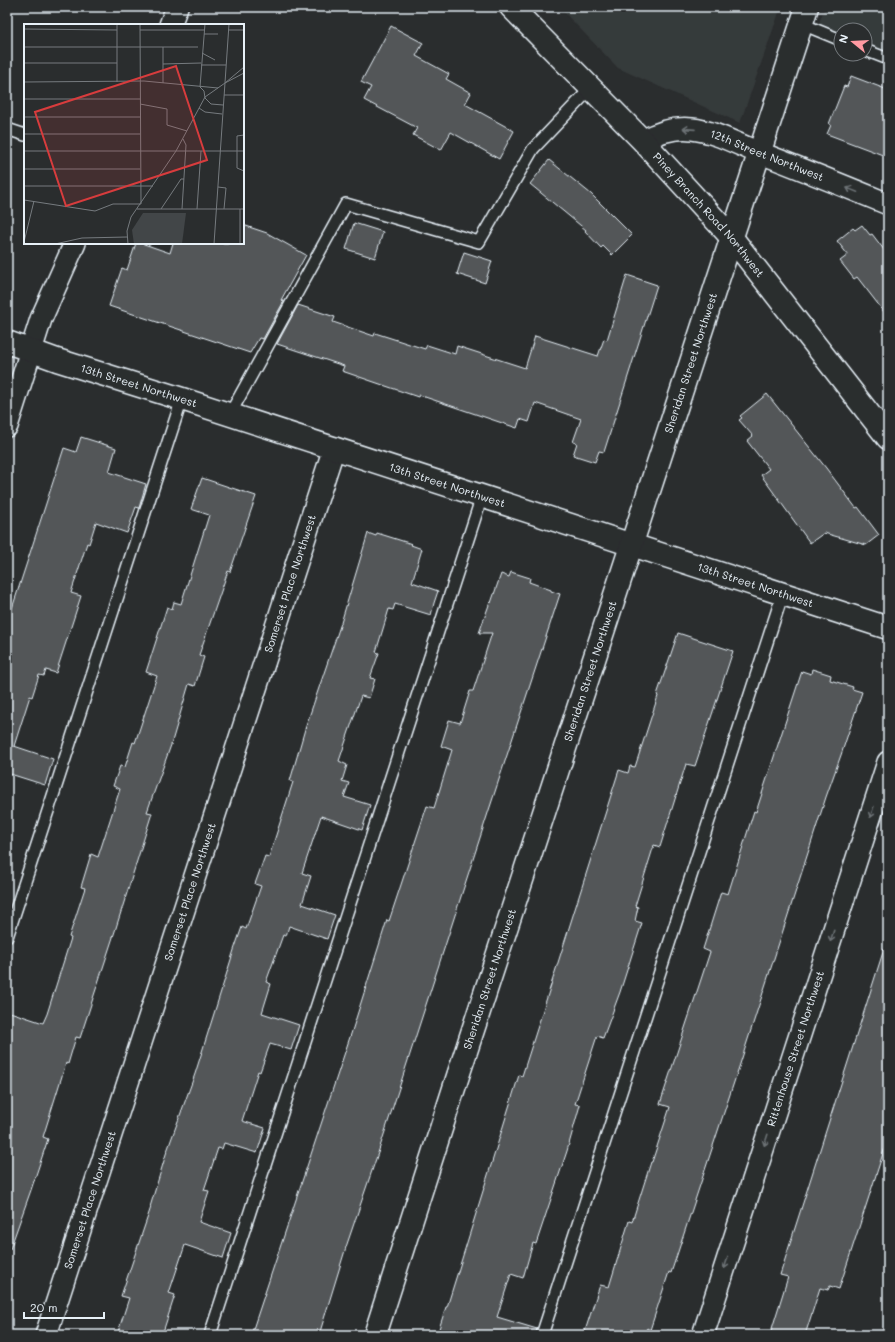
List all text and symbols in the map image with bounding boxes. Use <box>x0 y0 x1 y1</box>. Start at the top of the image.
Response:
north arrow <box>833 22 873 62</box>
inset map <box>24 24 244 244</box>
text: N <box>835 32 851 45</box>
street label: 12th Street Northwest <box>708 125 826 184</box>
one-way arrow <box>683 126 696 133</box>
street label: Piney Branch Road Northwest <box>650 149 768 280</box>
one-way arrow <box>846 185 858 193</box>
street label: Sheridan Street Northwest <box>660 290 720 435</box>
street label: 13th Street Northwest <box>79 360 199 411</box>
street label: 13th Street Northwest <box>387 459 508 510</box>
street label: Somerset Place Northwest <box>260 512 319 654</box>
street label: 13th Street Northwest <box>696 559 816 610</box>
street label: Sheridan Street Northwest <box>560 598 620 743</box>
one-way arrow <box>868 806 875 819</box>
street label: Somerset Place Northwest <box>160 820 219 963</box>
street label: Sheridan Street Northwest <box>459 906 519 1051</box>
one-way arrow <box>828 929 835 942</box>
street label: Rittenhouse Street Northwest <box>763 968 827 1128</box>
street label: Somerset Place Northwest <box>60 1129 119 1271</box>
one-way arrow <box>762 1133 769 1146</box>
one-way arrow <box>722 1257 729 1270</box>
scale bar <box>24 1294 104 1320</box>
text: 20 m <box>30 1299 58 1315</box>

